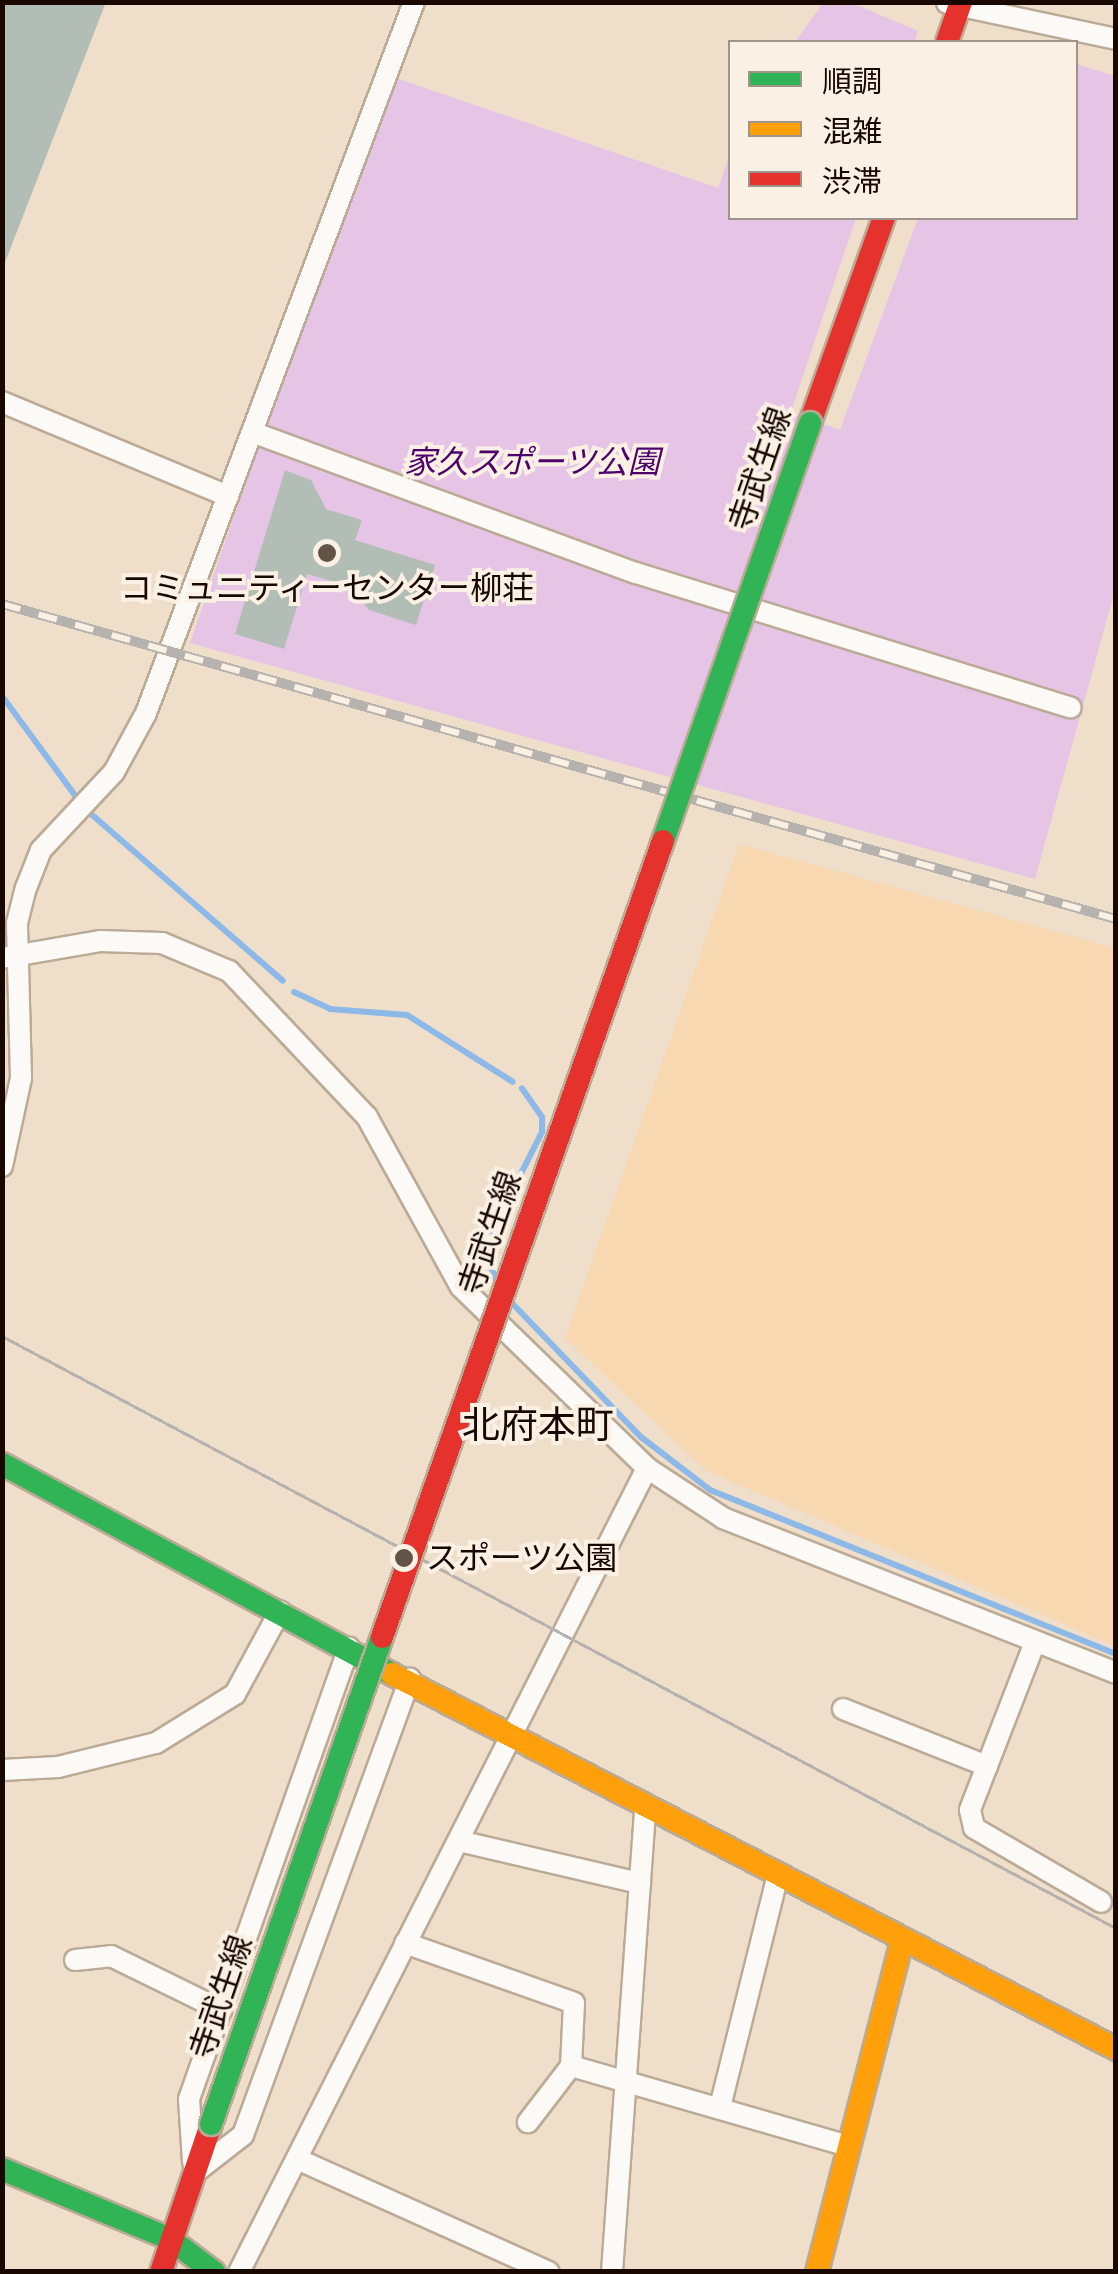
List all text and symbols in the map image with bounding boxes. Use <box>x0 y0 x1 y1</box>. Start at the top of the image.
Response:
legend <box>728 40 1078 220</box>
text: 順調 <box>822 65 882 98</box>
text: 混雑 <box>822 115 882 148</box>
text: 渋滞 <box>822 165 882 198</box>
street label: 寺武生線 <box>721 402 799 536</box>
park label: 家久スポーツ公園 <box>404 443 660 481</box>
marker: コミュニティーセンター柳荘 <box>316 542 338 564</box>
place label: コミュニティーセンター柳荘 <box>119 569 535 607</box>
street label: 寺武生線 <box>451 1166 529 1300</box>
district label: 北府本町 <box>462 1403 614 1449</box>
place label: スポーツ公園 <box>426 1539 618 1577</box>
marker: スポーツ公園 <box>391 1545 417 1571</box>
street label: 寺武生線 <box>182 1930 260 2064</box>

